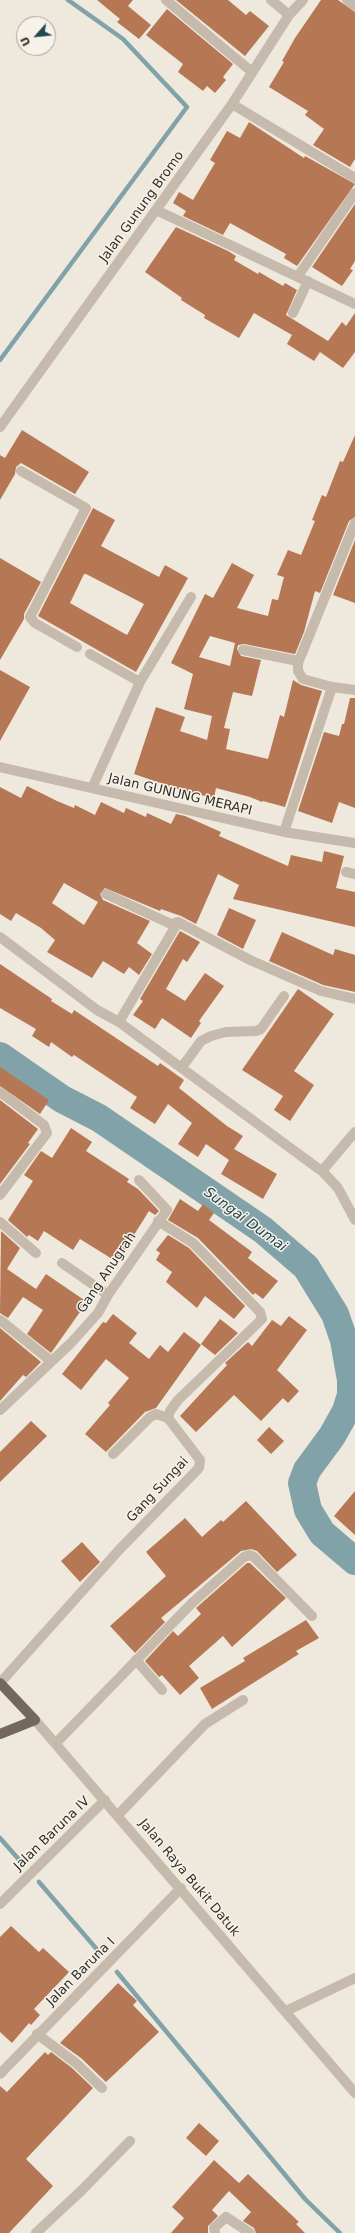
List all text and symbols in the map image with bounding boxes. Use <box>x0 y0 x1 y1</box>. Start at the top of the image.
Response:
north arrow <box>16 16 56 56</box>
text: U <box>18 34 34 48</box>
street label: Jalan Gunung Bromo <box>96 148 188 266</box>
street label: Jalan GUNUNG MERAPI <box>107 771 253 819</box>
water label: Sungai Dumai <box>200 1184 290 1256</box>
street label: Gang Anugrah <box>74 1230 140 1316</box>
street label: Gang Sungai <box>124 1454 192 1526</box>
street label: Jalan Baruna IV <box>11 1794 93 1874</box>
street label: Jalan Raya Bukit Datuk <box>135 1816 243 1940</box>
street label: Jalan Baruna I <box>44 1935 118 2009</box>

